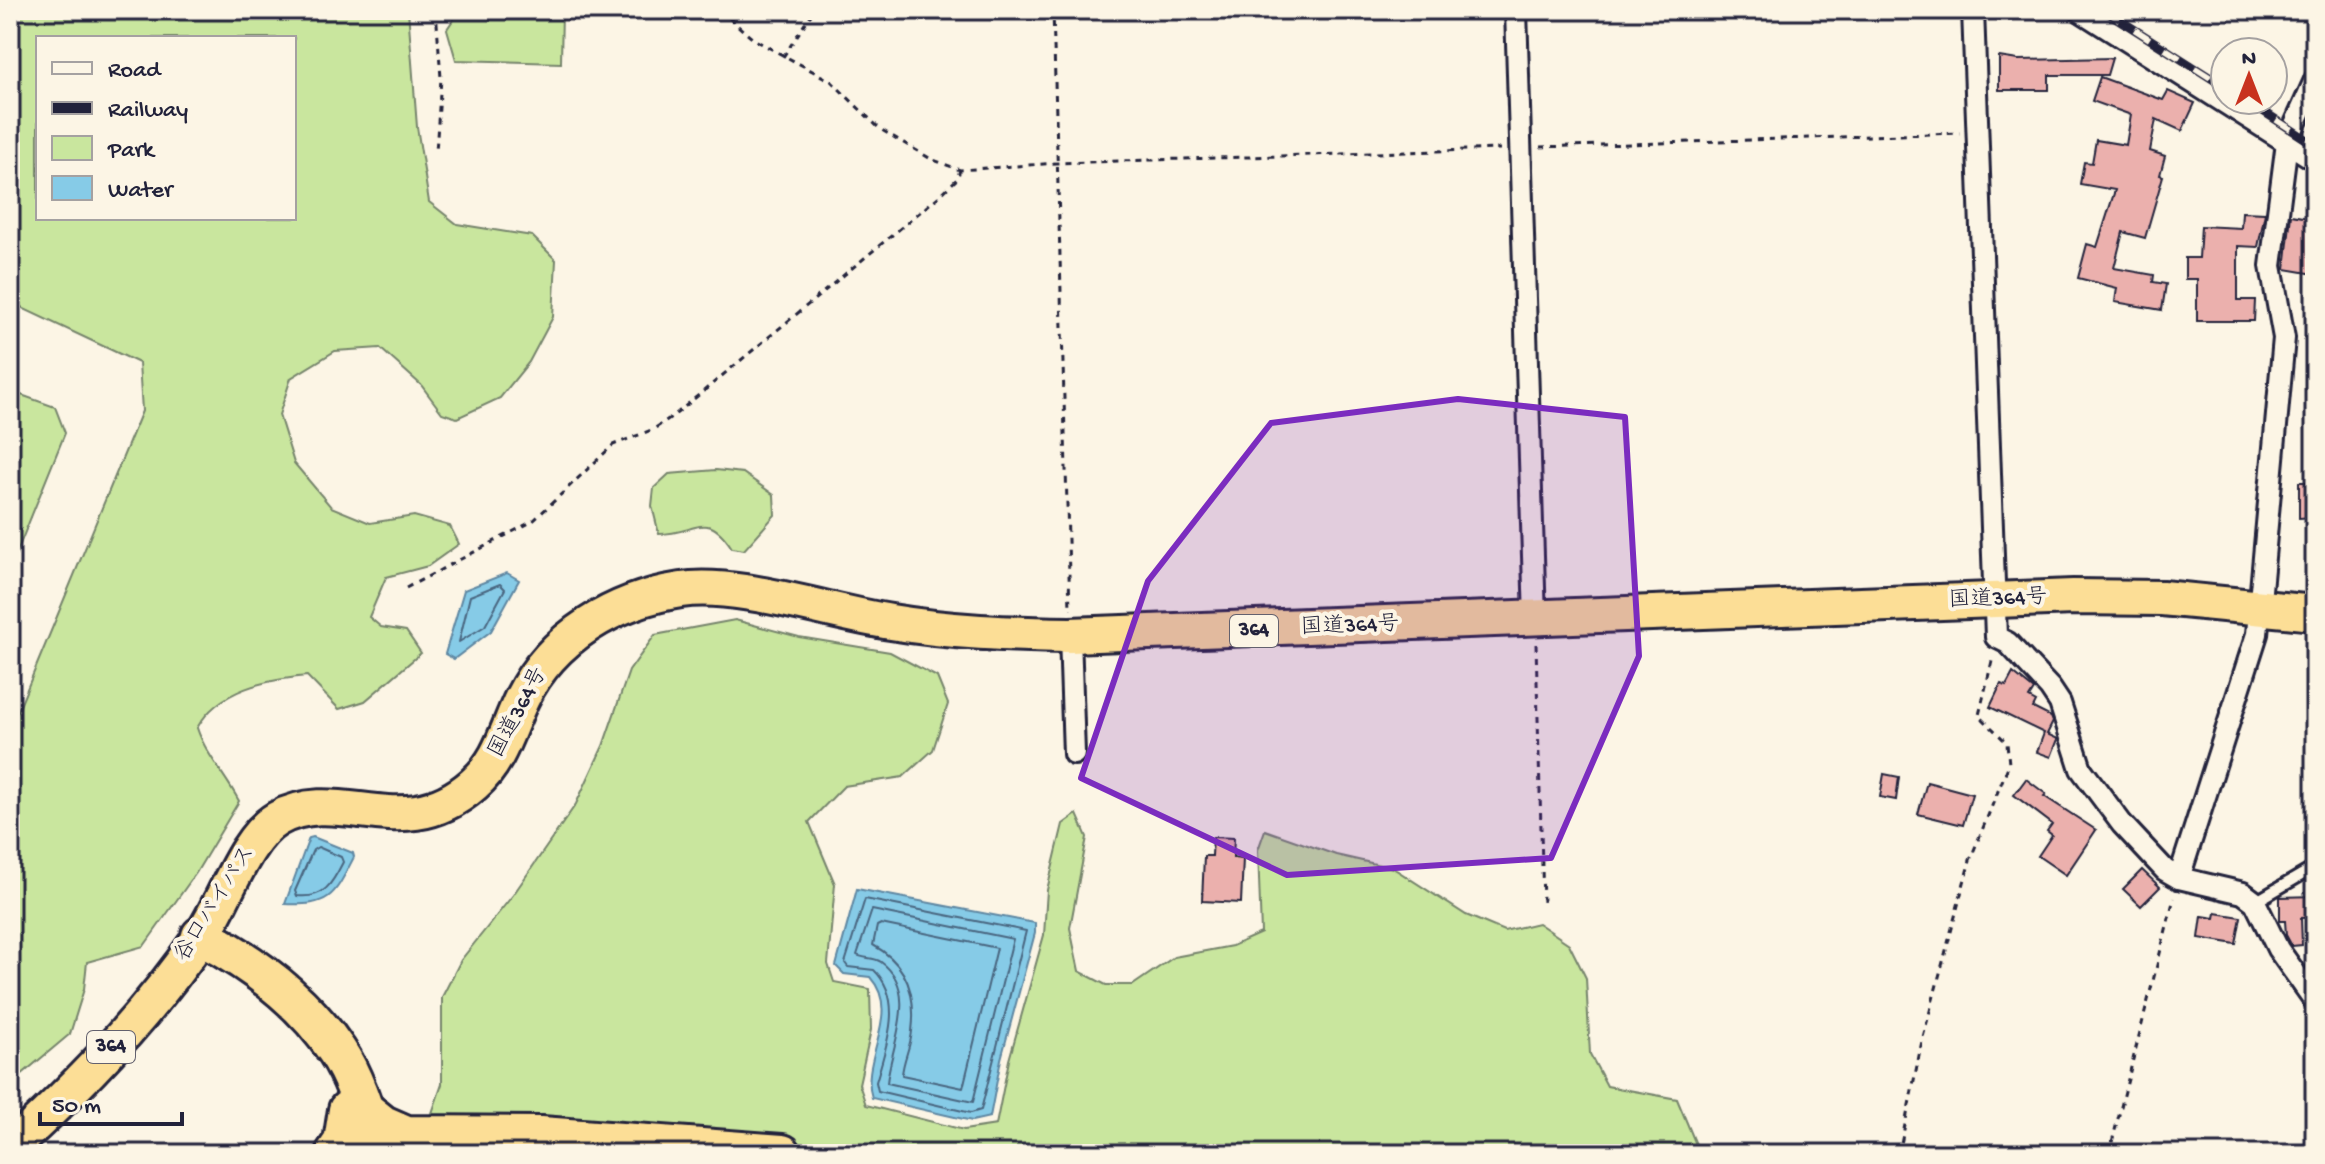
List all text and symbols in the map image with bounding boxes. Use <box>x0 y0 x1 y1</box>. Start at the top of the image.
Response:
legend <box>36 36 296 220</box>
north arrow <box>2209 36 2289 116</box>
text: N <box>2242 47 2256 73</box>
text: Road <box>108 57 162 86</box>
text: Railway <box>108 97 188 126</box>
text: Park <box>107 137 156 166</box>
text: Water <box>108 177 175 206</box>
street label: 国道364号 <box>1948 584 2048 615</box>
street label: 国道364号 <box>1300 611 1400 642</box>
road number: 364 <box>1230 615 1278 647</box>
street label: 国道364号 <box>483 663 554 763</box>
street label: 谷口バイパス <box>169 841 262 967</box>
road number: 364 <box>87 1031 135 1063</box>
scale bar <box>40 1076 182 1126</box>
text: 50 m <box>52 1093 101 1122</box>

